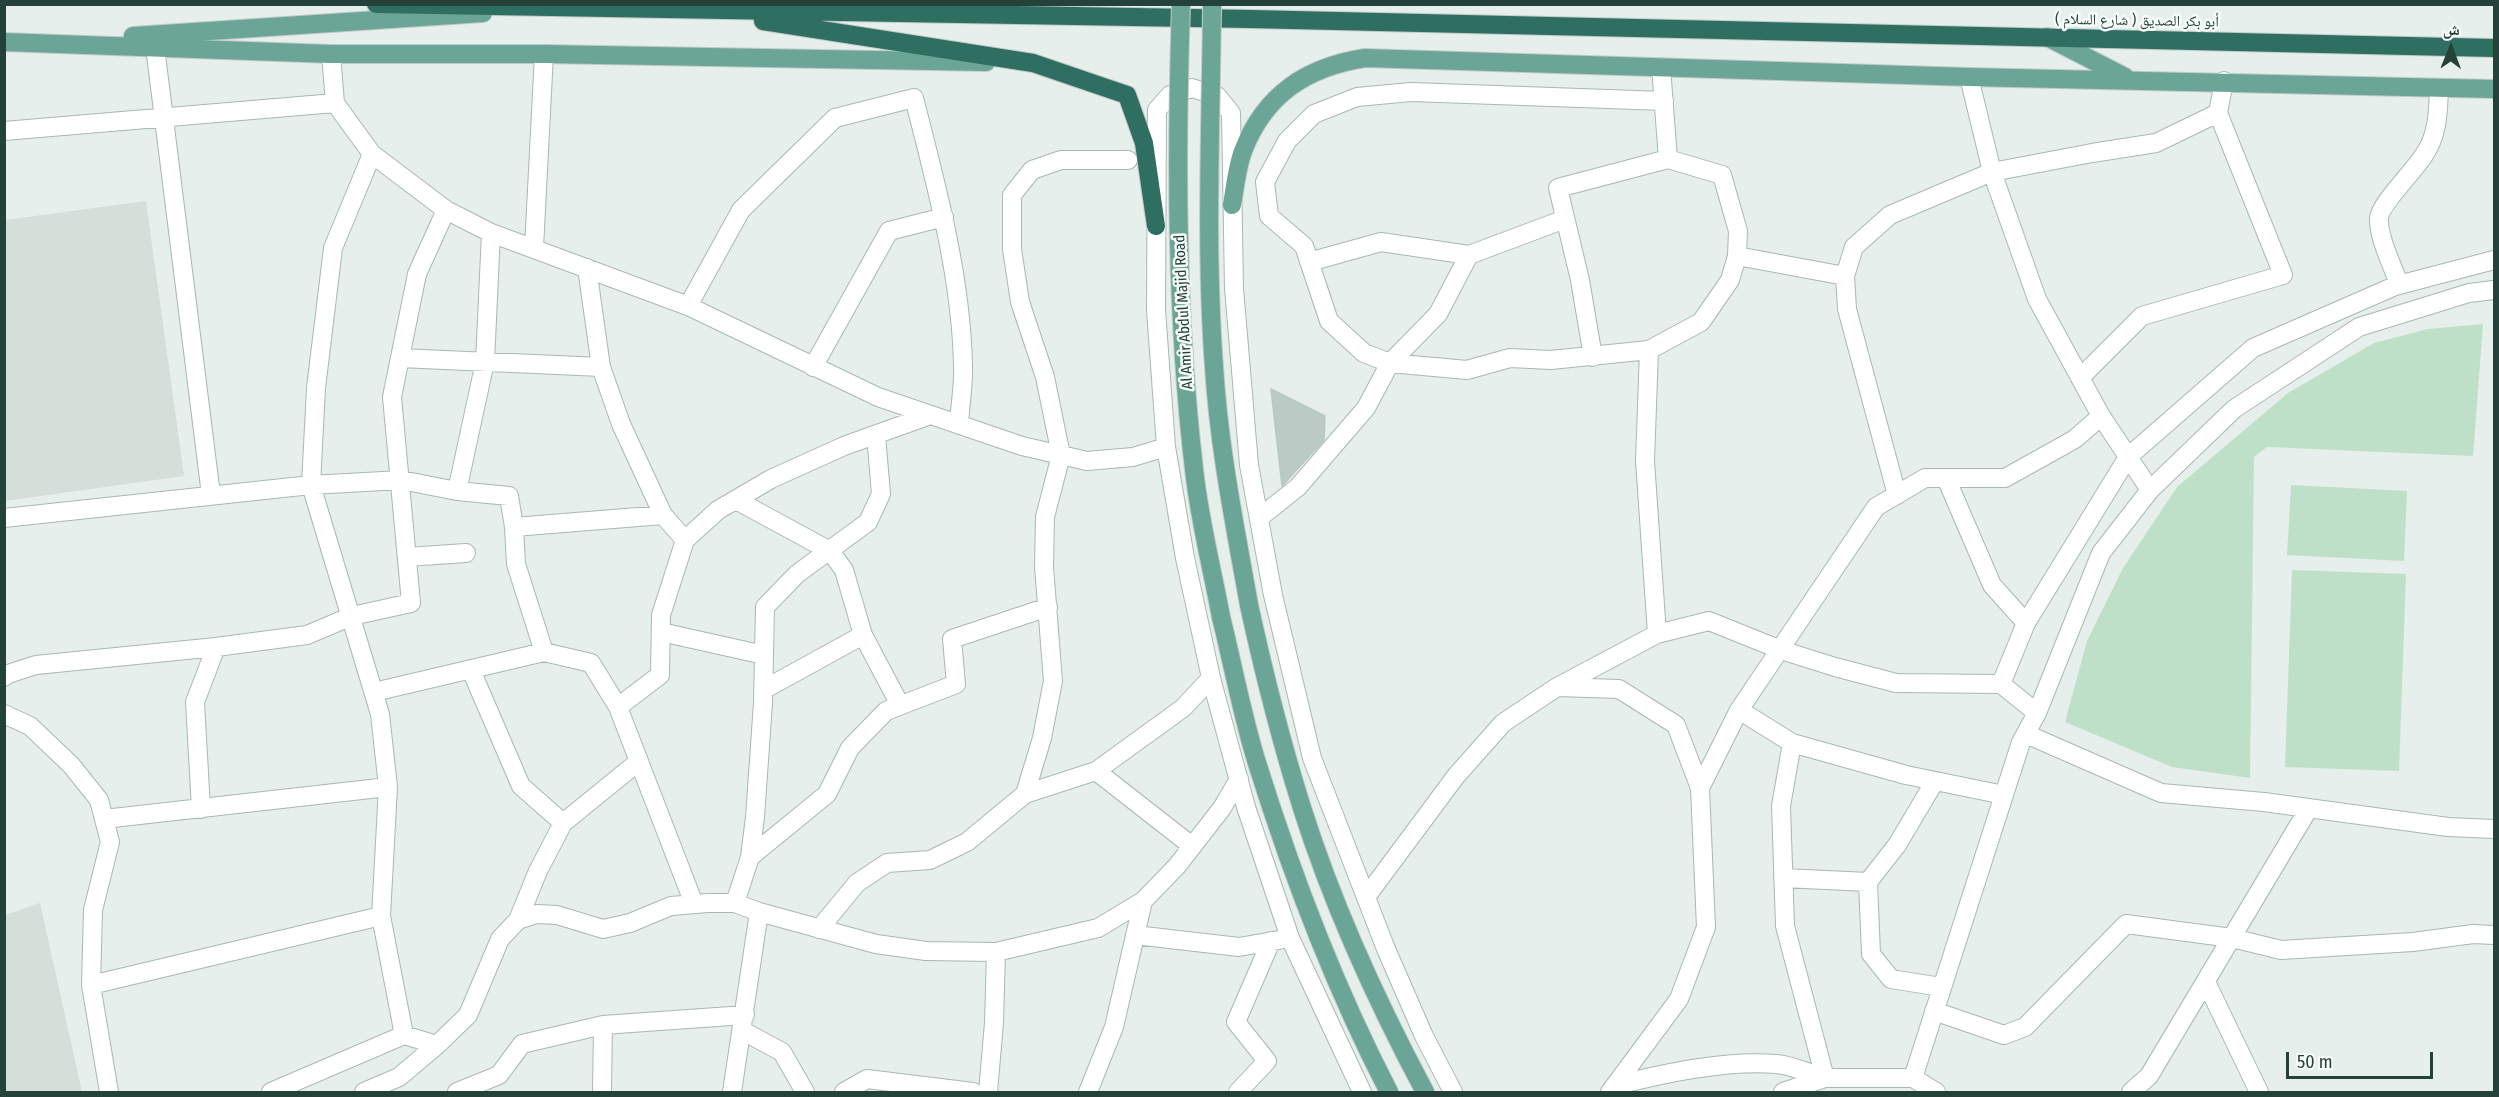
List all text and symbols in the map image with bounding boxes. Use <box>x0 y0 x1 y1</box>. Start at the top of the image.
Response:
street label: ( شارع السلام ) أبو بكر الصديق <box>2055 11 2219 31</box>
north arrow <box>2421 18 2481 78</box>
text: ش <box>2443 20 2460 39</box>
street label: Al Amir Abdul Majid Road <box>1171 234 1197 390</box>
scale bar <box>2289 1040 2436 1078</box>
text: 50 m <box>2297 1051 2333 1073</box>

